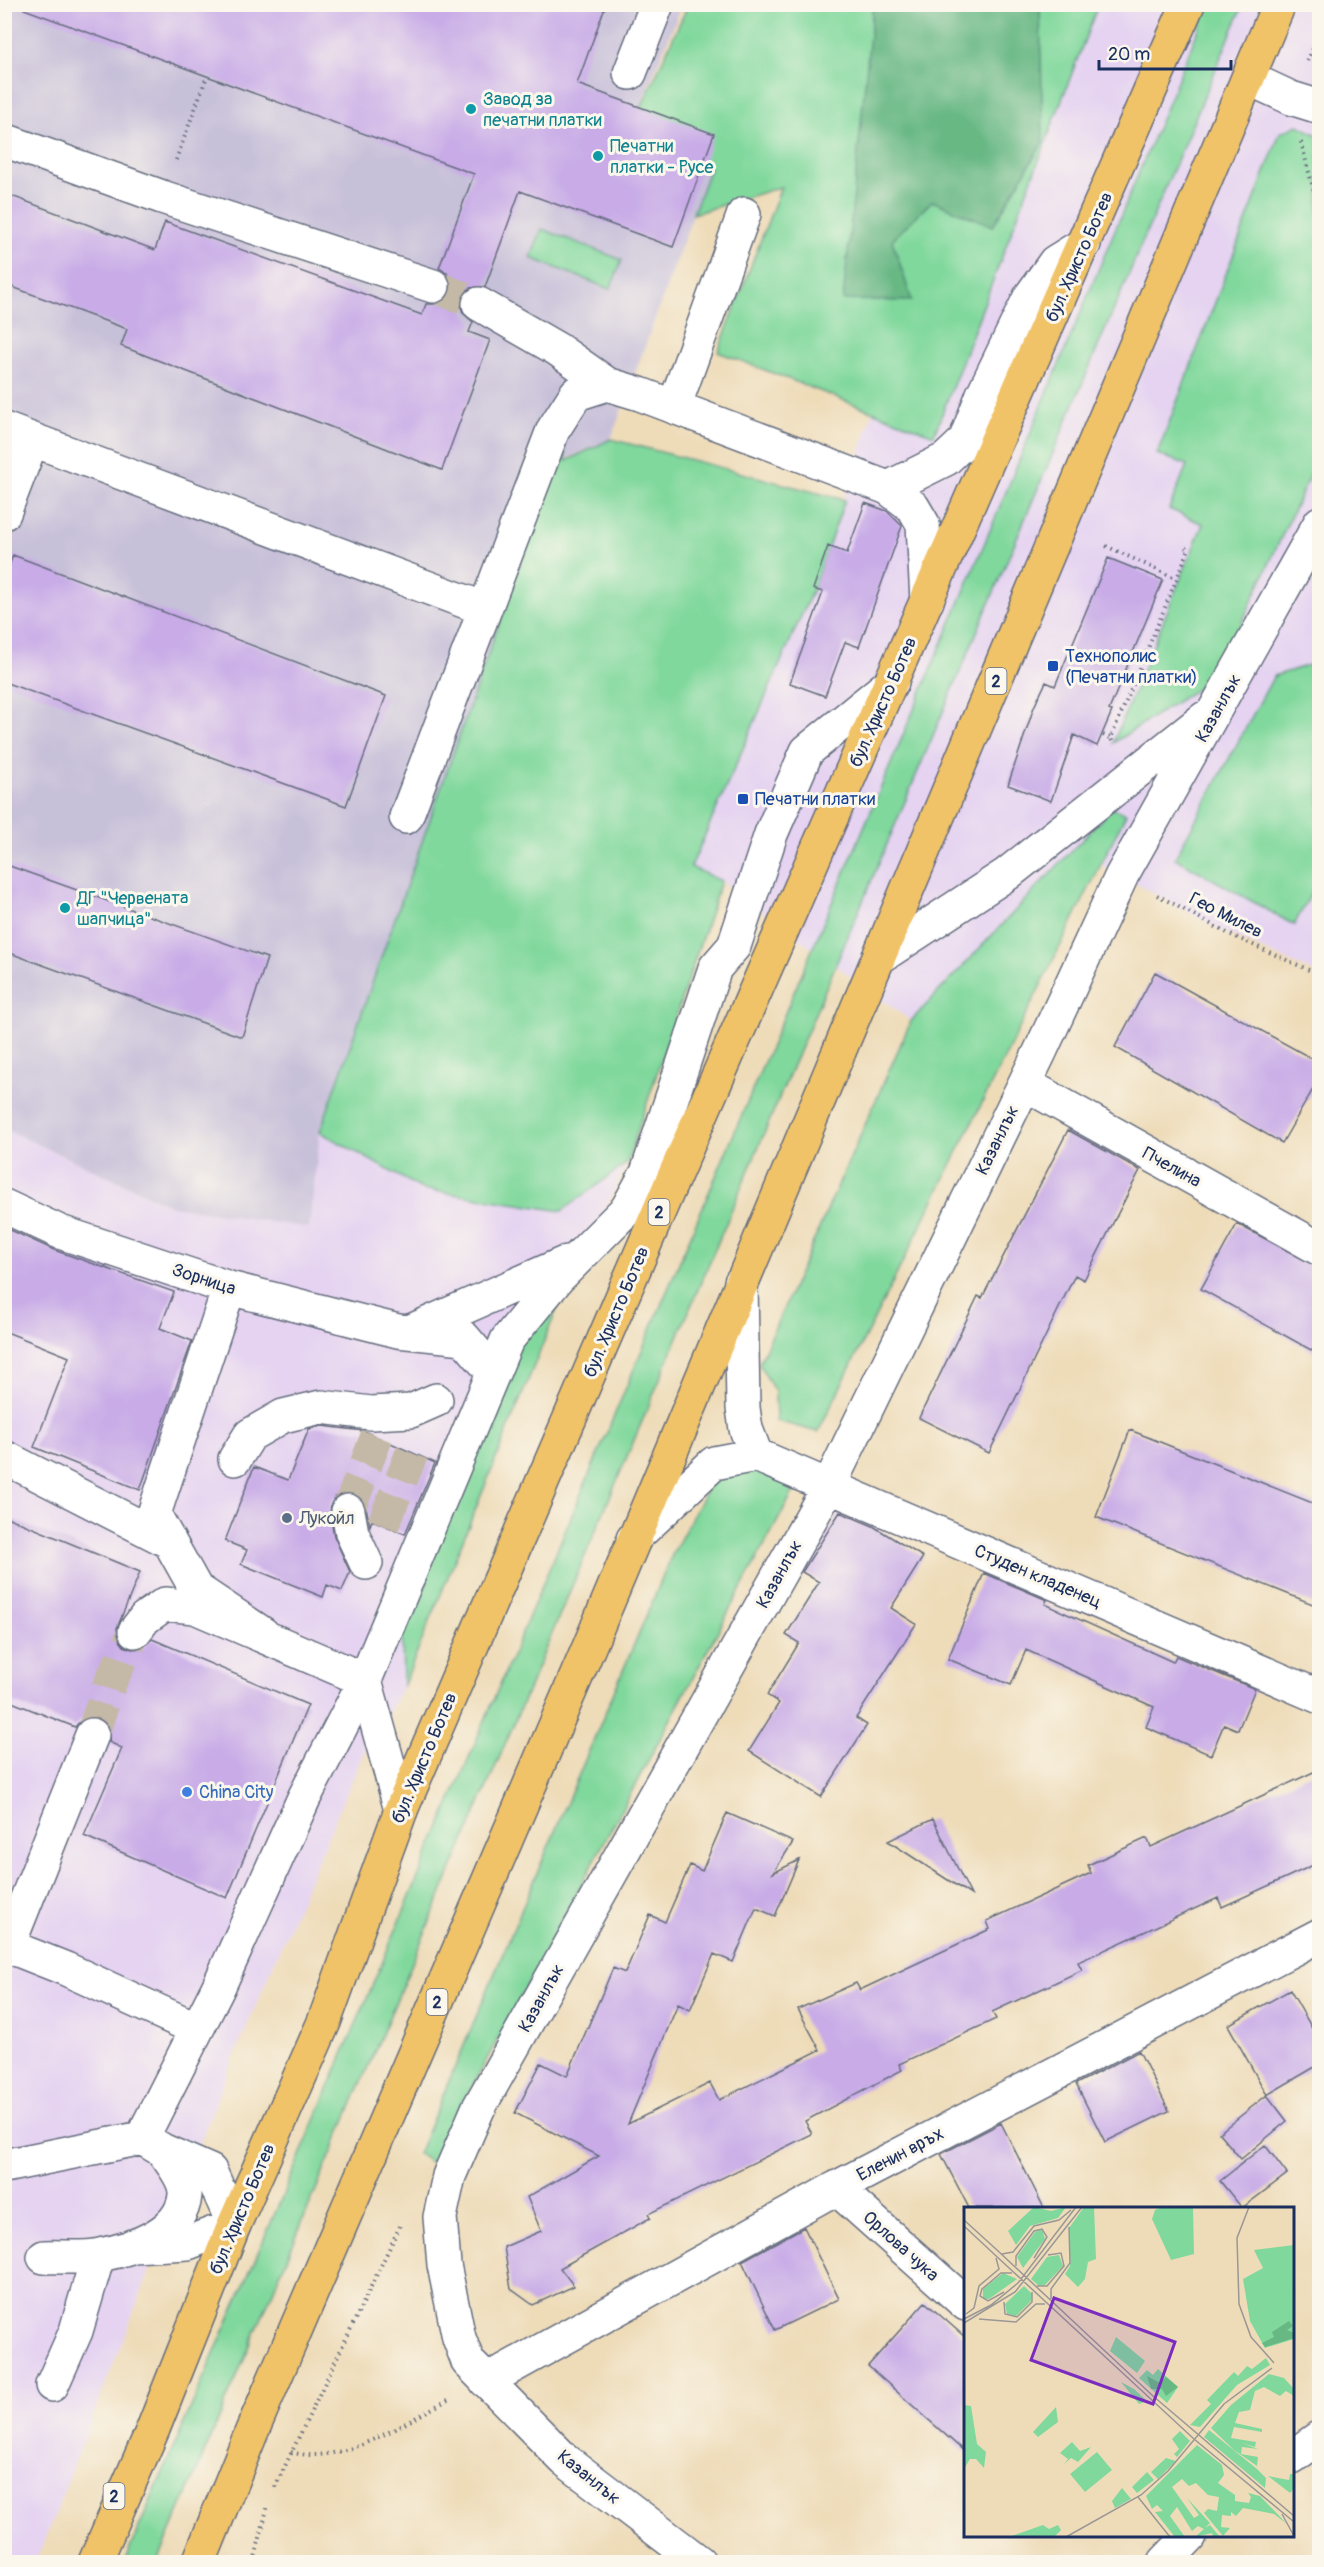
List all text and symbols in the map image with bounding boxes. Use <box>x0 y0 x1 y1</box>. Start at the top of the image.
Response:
scale bar <box>1099 33 1231 71</box>
text: 20 m <box>1108 43 1150 66</box>
place label: Завод за печатни платки <box>483 88 602 132</box>
marker: Завод за печатни платки <box>464 102 478 116</box>
place label: Печатни платки - Русе <box>610 135 714 179</box>
marker: Печатни платки - Русе <box>591 149 605 163</box>
street label: бул. Христо Ботев <box>1040 189 1118 326</box>
street label: бул. Христо Ботев <box>844 634 922 771</box>
place label: Технополис (Печатни платки) <box>1065 645 1197 689</box>
marker: Технополис (Печатни платки) <box>1046 659 1060 673</box>
road number: 2 <box>986 668 1006 694</box>
street label: Казанлък <box>1190 670 1247 746</box>
place label: Печатни платки <box>755 788 875 811</box>
marker: Печатни платки <box>736 792 750 806</box>
place label: ДГ "Червената шапчица" <box>76 887 188 931</box>
street label: Гео Милев <box>1185 887 1266 944</box>
marker: ДГ "Червената шапчица" <box>58 901 72 915</box>
street label: Казанлък <box>971 1102 1024 1179</box>
street label: Пчелина <box>1138 1142 1205 1193</box>
road number: 2 <box>648 1199 670 1225</box>
street label: бул. Христо Ботев <box>579 1243 654 1381</box>
street label: Зорница <box>169 1258 239 1301</box>
place label: Лукойл <box>298 1507 355 1530</box>
marker: Лукойл <box>280 1511 294 1525</box>
street label: Казанлък <box>751 1536 808 1612</box>
street label: Студен кладенец <box>971 1539 1105 1614</box>
street label: бул. Христо Ботев <box>387 1689 462 1827</box>
place label: China City <box>199 1781 274 1804</box>
marker: China City <box>180 1785 194 1799</box>
street label: Казанлък <box>513 1960 570 2036</box>
road number: 2 <box>426 1989 448 2015</box>
street label: Еленин връх <box>853 2122 948 2187</box>
street label: бул. Христо Ботев <box>205 2140 280 2278</box>
street label: Орлова чука <box>858 2206 944 2287</box>
inset map <box>964 2207 1294 2537</box>
street label: Казанлък <box>552 2445 625 2510</box>
road number: 2 <box>104 2483 124 2509</box>

